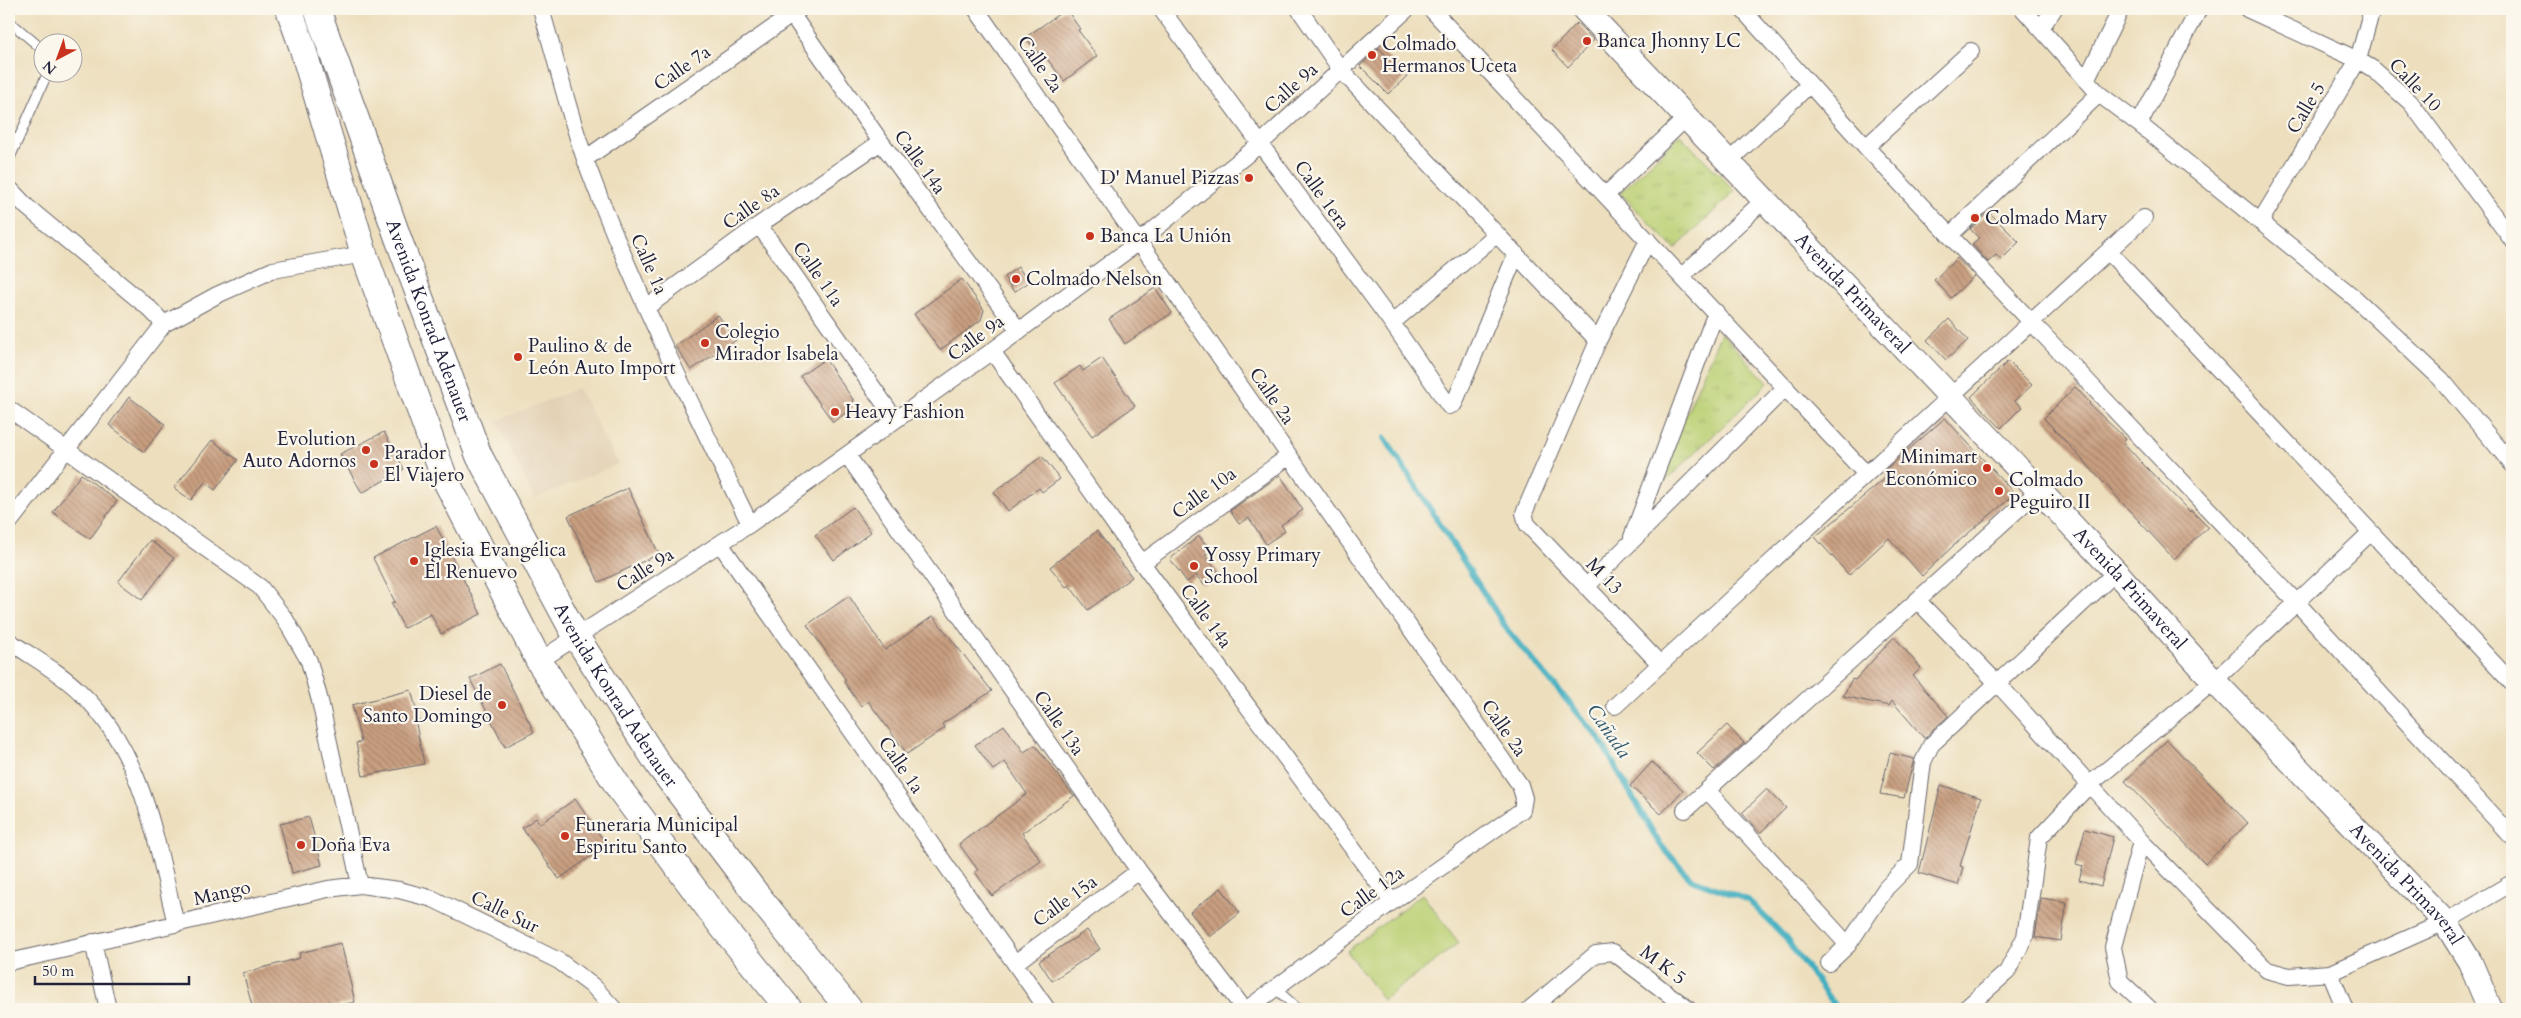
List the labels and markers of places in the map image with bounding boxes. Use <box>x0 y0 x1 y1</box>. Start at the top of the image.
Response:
place label: Banca Jhonny LC <box>1597 28 1741 54</box>
place label: Colmado Hermanos Uceta <box>1382 31 1517 79</box>
marker: Banca Jhonny LC <box>1581 35 1593 47</box>
marker: Colmado Hermanos Uceta <box>1366 49 1378 61</box>
place label: D' Manuel Pizzas <box>1100 165 1239 191</box>
marker: D' Manuel Pizzas <box>1243 172 1255 184</box>
place label: Colmado Mary <box>1985 205 2107 231</box>
marker: Colmado Mary <box>1969 212 1981 224</box>
place label: Banca La Unión <box>1100 223 1232 249</box>
marker: Banca La Unión <box>1084 230 1096 242</box>
place label: Colmado Nelson <box>1026 266 1163 292</box>
marker: Colmado Nelson <box>1010 273 1022 285</box>
place label: Colegio Mirador Isabela <box>715 319 839 367</box>
place label: Paulino & de León Auto Import <box>528 333 675 381</box>
marker: Colegio Mirador Isabela <box>699 337 711 349</box>
marker: Paulino & de León Auto Import <box>512 351 524 363</box>
place label: Heavy Fashion <box>845 399 965 425</box>
marker: Heavy Fashion <box>829 406 841 418</box>
place label: Evolution Auto Adornos <box>242 426 356 474</box>
place label: Parador El Viajero <box>384 440 464 488</box>
marker: Evolution Auto Adornos <box>360 444 372 456</box>
place label: Minimart Económico <box>1885 444 1977 492</box>
marker: Parador El Viajero <box>368 458 380 470</box>
marker: Minimart Económico <box>1981 462 1993 474</box>
place label: Colmado Peguiro II <box>2009 467 2091 515</box>
marker: Colmado Peguiro II <box>1993 485 2005 497</box>
place label: Iglesia Evangélica El Renuevo <box>424 537 566 585</box>
place label: Yossy Primary School <box>1204 542 1321 590</box>
marker: Iglesia Evangélica El Renuevo <box>408 555 420 567</box>
marker: Yossy Primary School <box>1188 560 1200 572</box>
place label: Diesel de Santo Domingo <box>363 681 492 729</box>
marker: Diesel de Santo Domingo <box>496 699 508 711</box>
place label: Funeraria Municipal Espiritu Santo <box>575 812 738 860</box>
marker: Funeraria Municipal Espiritu Santo <box>559 830 571 842</box>
place label: Doña Eva <box>311 832 390 858</box>
marker: Doña Eva <box>295 839 307 851</box>

